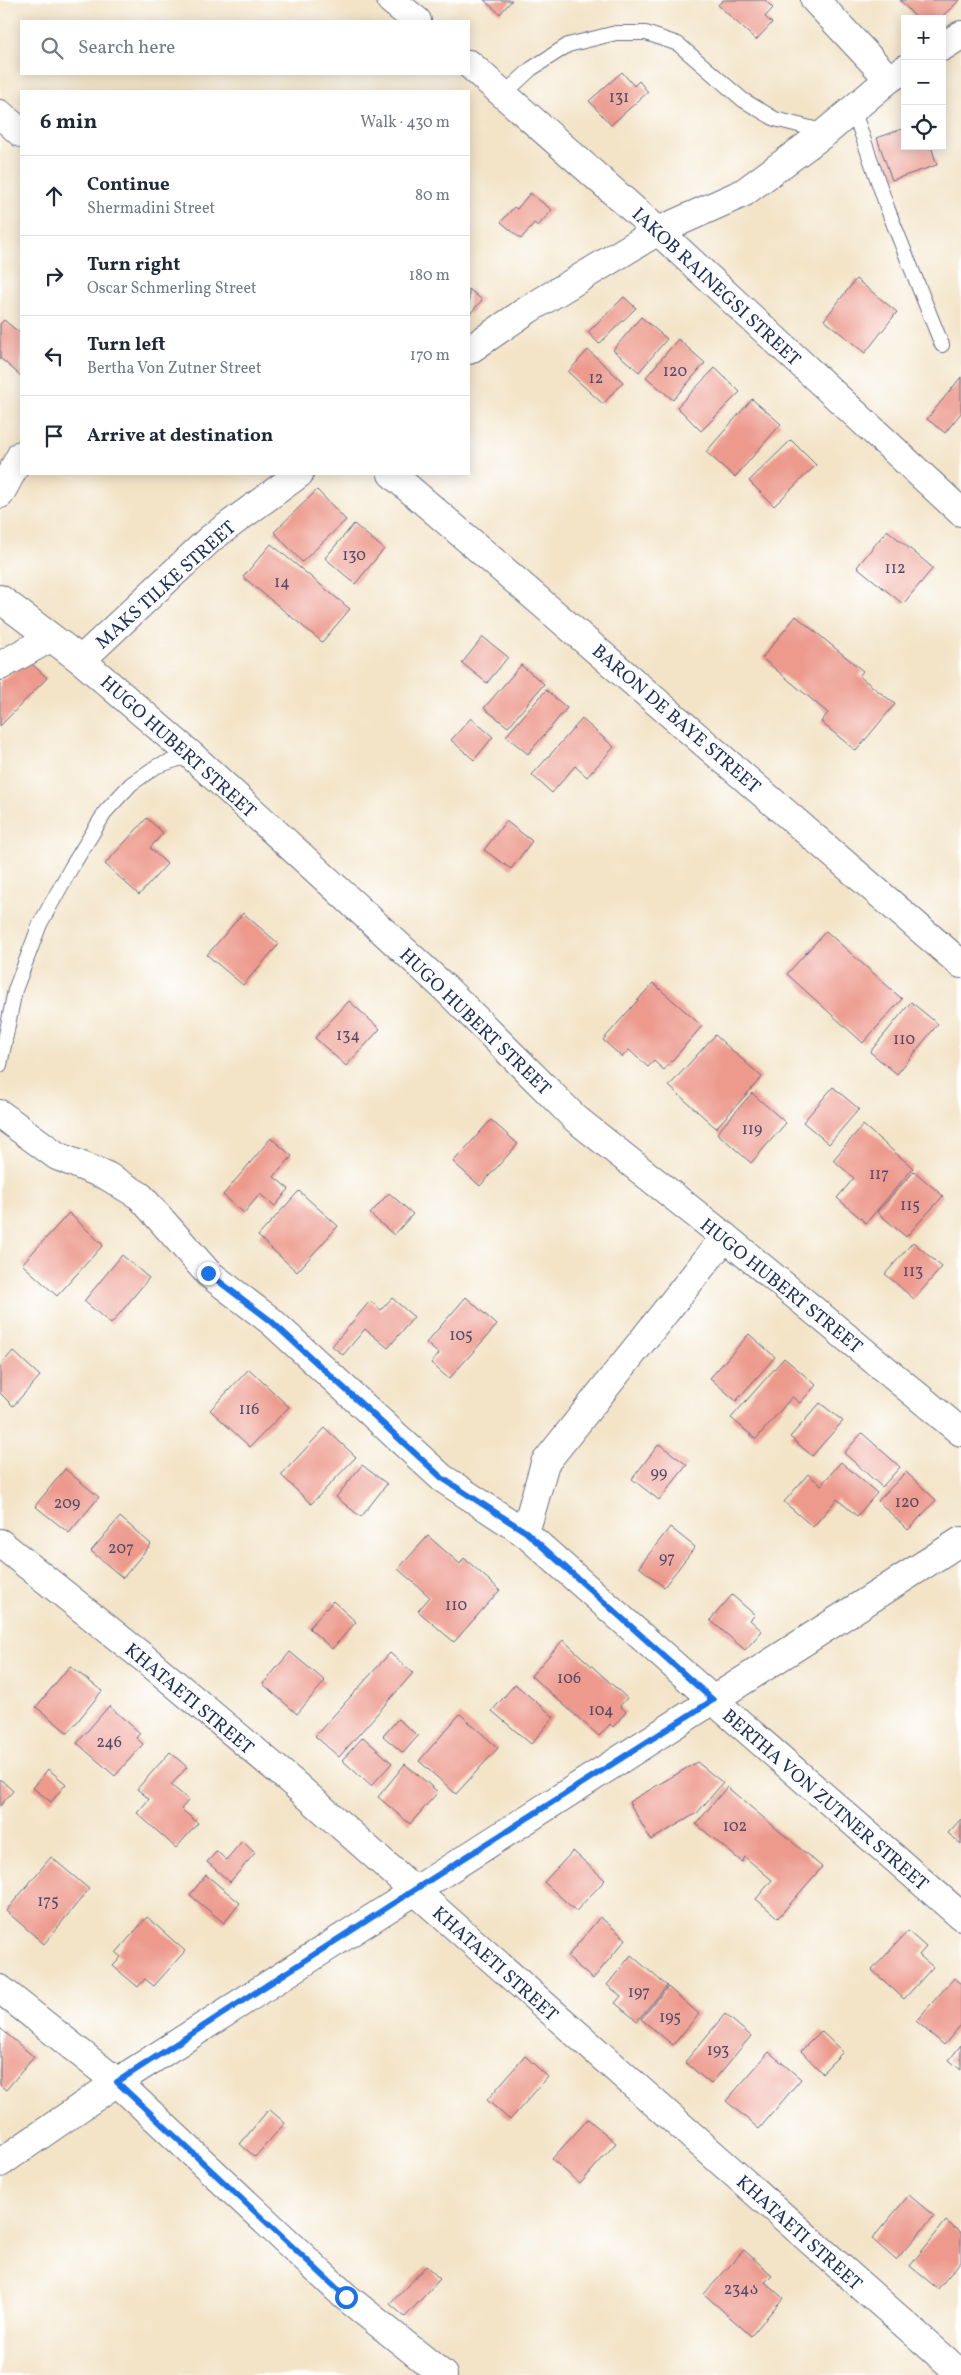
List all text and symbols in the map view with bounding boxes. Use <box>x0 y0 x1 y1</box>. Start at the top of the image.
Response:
map controls <box>901 15 946 150</box>
button: + <box>901 15 946 60</box>
search box <box>20 20 470 75</box>
icon: search <box>38 34 66 62</box>
text: Search here <box>78 35 175 61</box>
button: − <box>901 60 946 105</box>
house number: 131 <box>609 87 629 109</box>
button: locate <box>901 105 946 150</box>
text: 6 min <box>40 108 97 137</box>
text: Walk · 430 m <box>360 112 450 134</box>
text: Continue <box>87 172 170 198</box>
icon: ahead <box>40 182 68 210</box>
text: 80 m <box>415 185 450 207</box>
text: Shermadini Street <box>87 198 215 220</box>
street label: IAKOB RAINEGSI STREET <box>625 202 806 373</box>
text: Turn right <box>87 252 180 278</box>
icon: right <box>40 262 68 290</box>
text: 180 m <box>409 265 450 287</box>
text: Oscar Schmerling Street <box>87 278 257 300</box>
text: Turn left <box>87 332 166 358</box>
icon: left <box>40 342 68 370</box>
text: 170 m <box>410 345 450 367</box>
text: Bertha Von Zutner Street <box>87 358 262 380</box>
house number: 120 <box>663 361 687 383</box>
house number: 12 <box>589 368 603 390</box>
icon: arrive <box>40 422 68 450</box>
text: Arrive at destination <box>87 423 273 449</box>
street label: MAKS TILKE STREET <box>91 515 242 656</box>
house number: 130 <box>342 545 366 567</box>
house number: 112 <box>884 558 906 580</box>
house number: 14 <box>274 572 290 594</box>
street label: BARON DE BAYE STREET <box>586 639 766 800</box>
street label: HUGO HUBERT STREET <box>94 670 261 825</box>
street label: HUGO HUBERT STREET <box>393 943 556 1102</box>
house number: 134 <box>336 1025 360 1047</box>
house number: 110 <box>893 1029 915 1051</box>
house number: 119 <box>742 1119 762 1141</box>
house number: 117 <box>869 1164 889 1186</box>
house number: 115 <box>900 1195 920 1217</box>
street label: HUGO HUBERT STREET <box>694 1213 867 1360</box>
house number: 113 <box>903 1261 923 1283</box>
route end <box>197 1262 220 1285</box>
house number: 105 <box>449 1325 473 1347</box>
house number: 116 <box>239 1399 259 1421</box>
house number: 99 <box>651 1463 667 1485</box>
house number: 120 <box>895 1492 919 1514</box>
house number: 209 <box>54 1493 80 1515</box>
house number: 207 <box>108 1538 134 1560</box>
house number: 97 <box>659 1548 675 1570</box>
house number: 110 <box>445 1595 467 1617</box>
street label: KHATAETI STREET <box>118 1638 259 1761</box>
house number: 106 <box>557 1668 581 1690</box>
house number: 104 <box>589 1700 613 1722</box>
street label: BERTHA VON ZUTNER STREET <box>716 1704 933 1897</box>
house number: 246 <box>96 1732 122 1754</box>
house number: 102 <box>723 1816 747 1838</box>
house number: 175 <box>37 1891 59 1913</box>
street label: KHATAETI STREET <box>426 1901 563 2028</box>
house number: 197 <box>628 1982 650 2004</box>
house number: 195 <box>659 2007 681 2029</box>
house number: 193 <box>707 2040 729 2062</box>
street label: KHATAETI STREET <box>730 2170 867 2297</box>
house number: 234ა <box>724 2279 758 2301</box>
route start <box>335 2286 358 2309</box>

